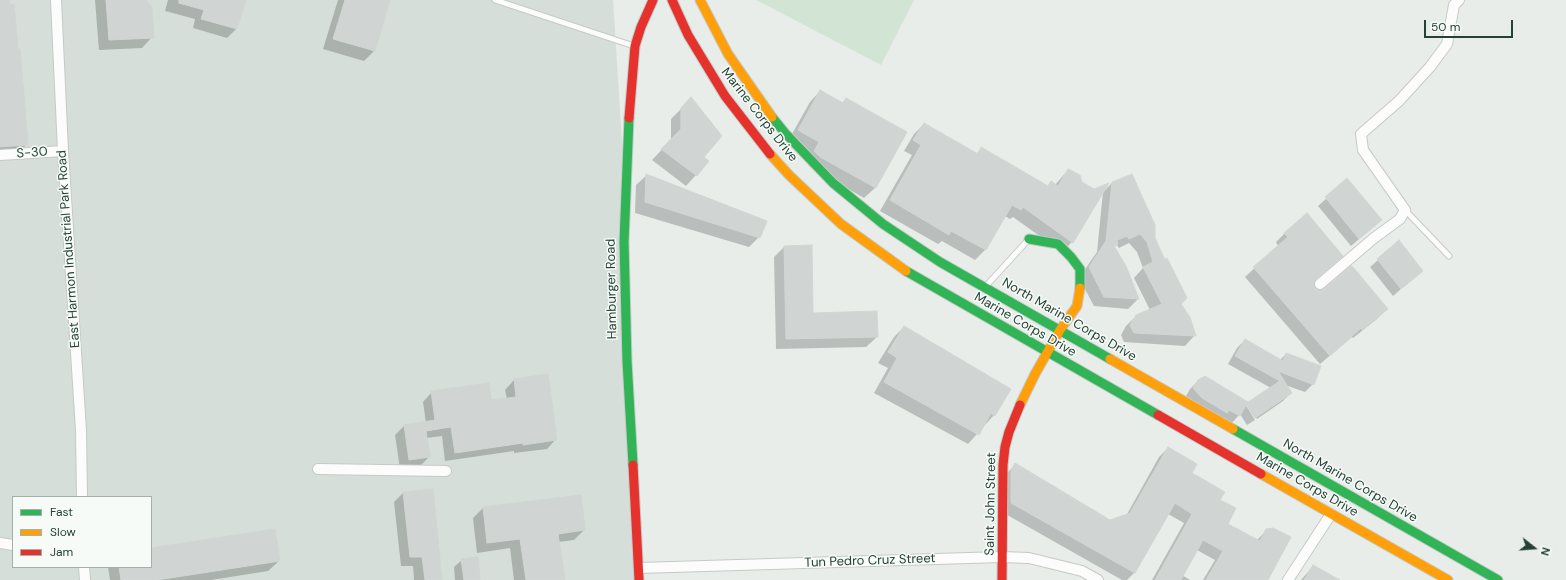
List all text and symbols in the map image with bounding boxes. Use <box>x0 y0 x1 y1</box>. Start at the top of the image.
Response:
scale bar <box>1426 12 1515 38</box>
text: 50 m <box>1431 19 1460 35</box>
street label: Marine Corps Drive <box>717 65 801 165</box>
street label: S-30 <box>16 144 48 162</box>
street label: East Harmon Industrial Park Road <box>54 150 84 348</box>
street label: Hamburger Road <box>603 239 621 339</box>
street label: North Marine Corps Drive <box>999 275 1139 365</box>
street label: Marine Corps Drive <box>971 289 1079 361</box>
street label: North Marine Corps Drive <box>1280 436 1420 526</box>
street label: Marine Corps Drive <box>1253 449 1361 521</box>
street label: Saint John Street <box>982 452 1000 556</box>
legend <box>12 496 152 568</box>
text: Fast <box>50 504 73 520</box>
text: Slow <box>50 524 76 540</box>
north arrow <box>1514 528 1554 568</box>
text: Jam <box>50 544 73 560</box>
text: N <box>1538 546 1553 557</box>
street label: Tun Pedro Cruz Street <box>804 551 936 571</box>

